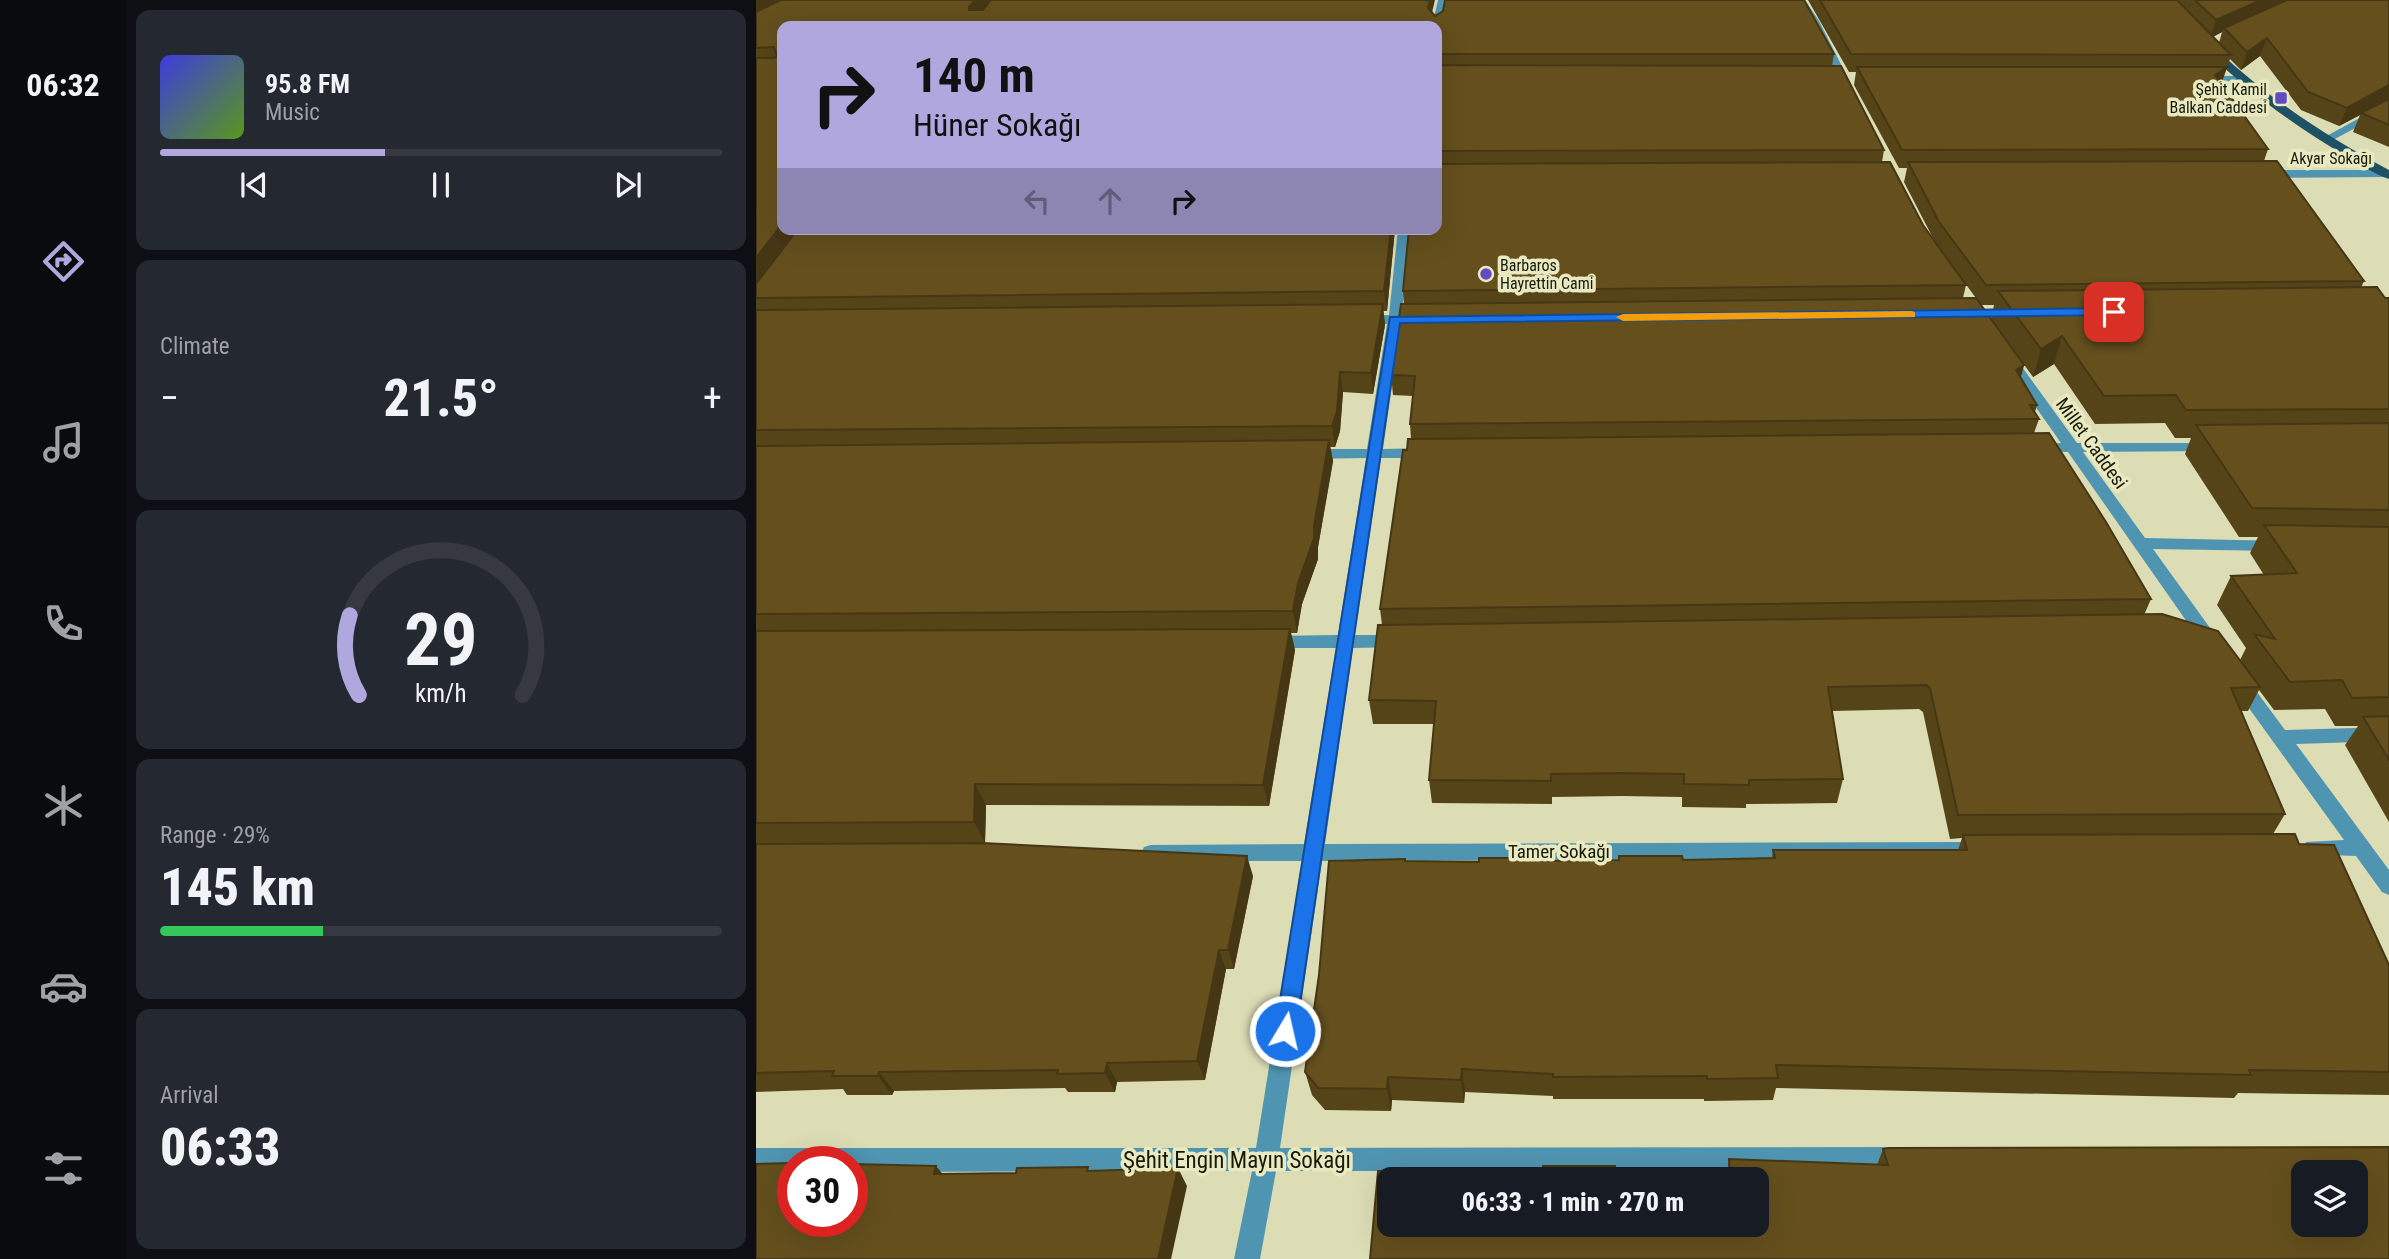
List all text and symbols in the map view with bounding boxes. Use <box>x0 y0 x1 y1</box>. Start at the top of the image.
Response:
text: 140 m <box>913 47 1035 104</box>
icon: right <box>798 49 889 140</box>
text: 06:32 <box>26 66 100 104</box>
text: 95.8 FM <box>265 69 350 99</box>
place label: Şehit Kamil Balkan Caddesi <box>2170 80 2267 117</box>
marker: Şehit Kamil Balkan Caddesi <box>2273 90 2289 106</box>
text: Music <box>265 99 320 126</box>
text: Hüner Sokağı <box>913 106 1082 144</box>
street label: Akyar Sokağı <box>2290 149 2372 168</box>
icon: previous <box>235 166 273 204</box>
icon: pause <box>422 166 460 204</box>
icon: next <box>609 166 647 204</box>
icon: left <box>1018 182 1056 220</box>
icon: ahead <box>1091 182 1129 220</box>
icon: right <box>1164 182 1202 220</box>
icon: directions <box>39 237 88 286</box>
place label: Barbaros Hayrettin Cami <box>1500 256 1593 293</box>
marker: Barbaros Hayrettin Cami <box>1478 266 1494 282</box>
pin <box>2084 282 2144 342</box>
icon: arrive <box>2095 293 2133 331</box>
text: Climate <box>160 333 230 360</box>
text: 21.5° <box>383 368 499 429</box>
text: − <box>160 376 179 420</box>
text: + <box>703 376 722 420</box>
street label: Millet Caddesi <box>2051 393 2132 493</box>
icon: music <box>39 418 88 467</box>
text: 29 <box>404 598 478 684</box>
icon: phone <box>39 599 88 648</box>
text: km/h <box>415 679 467 708</box>
icon: climate <box>39 781 88 830</box>
text: Range · 29% <box>160 822 270 849</box>
street label: Tamer Sokağı <box>1508 840 1610 863</box>
text: 145 km <box>160 857 315 918</box>
icon: car <box>39 962 88 1011</box>
position arrow <box>1248 994 1322 1068</box>
text: Arrival <box>160 1082 219 1109</box>
text: 06:33 <box>160 1117 280 1178</box>
icon: filters <box>39 1144 88 1193</box>
speed limit sign: 30 <box>777 1146 868 1237</box>
street label: Şehit Engin Mayın Sokağı <box>1123 1147 1351 1174</box>
map controls <box>2291 1160 2368 1237</box>
button: layers <box>2291 1160 2368 1237</box>
text: 06:33 · 1 min · 270 m <box>1462 1187 1684 1217</box>

